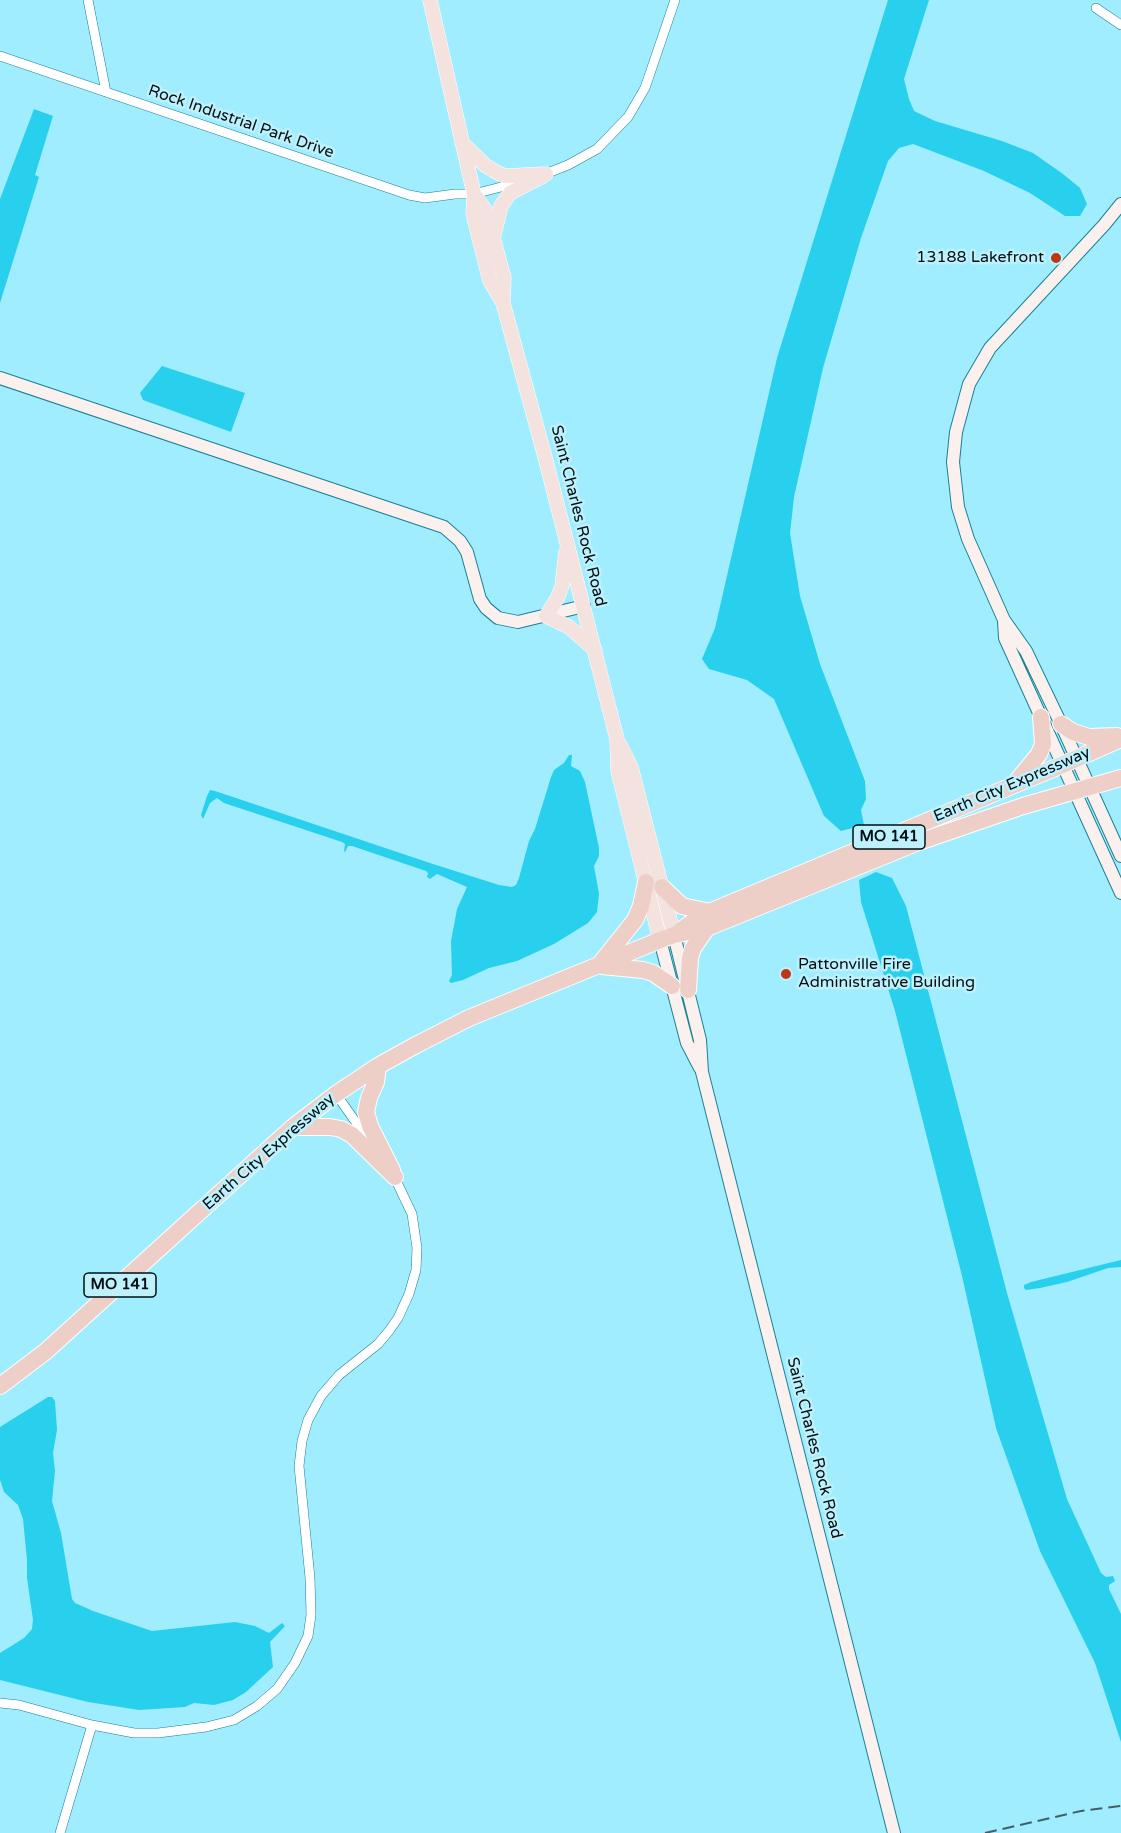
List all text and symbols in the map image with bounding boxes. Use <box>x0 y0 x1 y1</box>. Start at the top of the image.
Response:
street label: Rock Industrial Park Drive <box>146 81 336 163</box>
place label: 13188 Lakefront <box>916 248 1044 268</box>
marker: 13188 Lakefront <box>1049 251 1063 265</box>
street label: Saint Charles Rock Road <box>546 423 610 609</box>
street label: Earth City Expressway <box>931 743 1093 827</box>
road number: MO 141 <box>853 825 925 849</box>
place label: Pattonville Fire Administrative Building <box>798 955 975 993</box>
marker: Pattonville Fire Administrative Building <box>779 967 793 981</box>
street label: Earth City Expressway <box>199 1090 339 1214</box>
road number: MO 141 <box>84 1273 156 1297</box>
street label: Saint Charles Rock Road <box>782 1355 846 1541</box>

